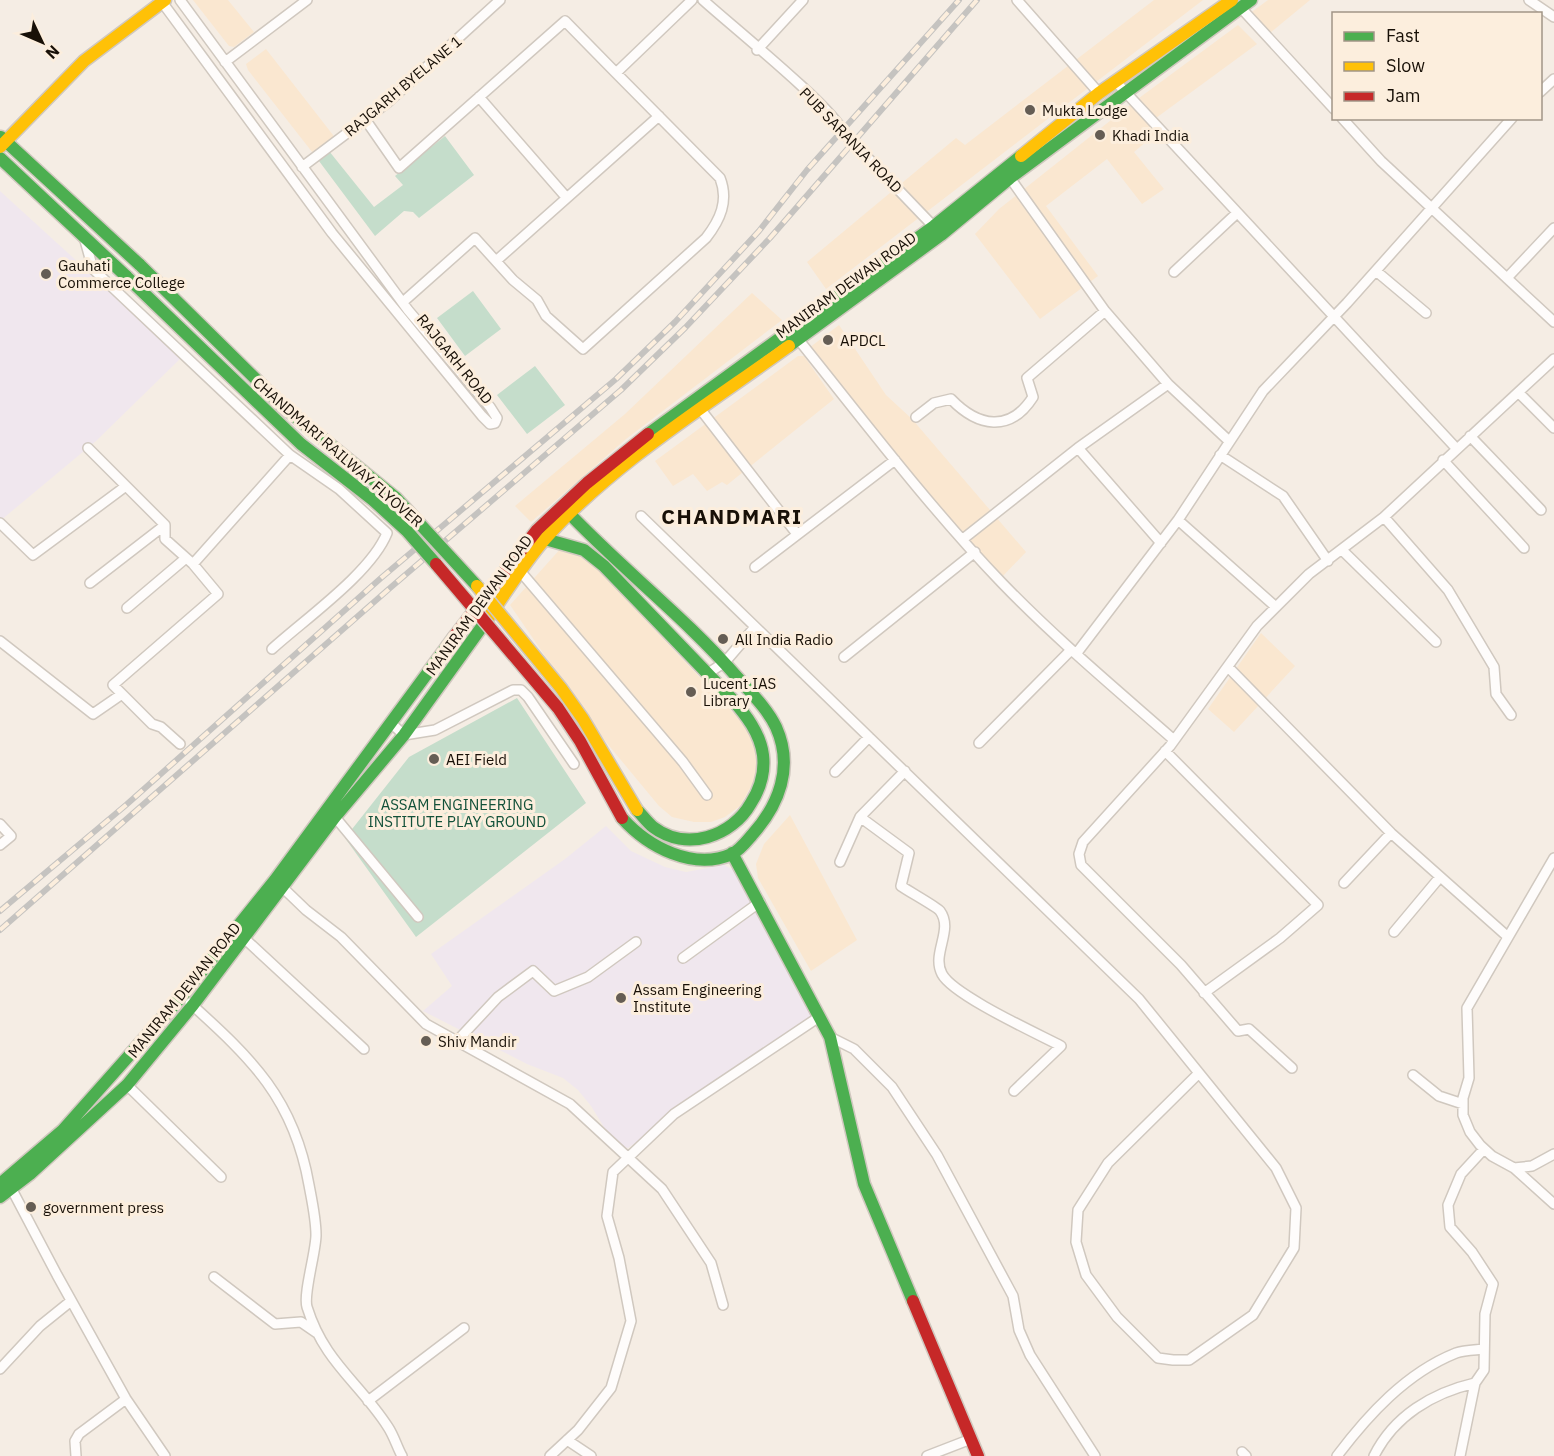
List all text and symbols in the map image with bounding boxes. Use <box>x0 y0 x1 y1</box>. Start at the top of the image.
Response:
north arrow <box>12 12 72 72</box>
legend <box>1332 12 1542 120</box>
text: Fast <box>1386 24 1420 47</box>
street label: RAJGARH BYELANE 1 <box>341 31 465 141</box>
text: N <box>42 41 64 64</box>
text: Slow <box>1386 54 1425 77</box>
street label: PUB SARANIA ROAD <box>796 83 906 197</box>
text: Jam <box>1386 84 1421 107</box>
place label: Mukta Lodge <box>1042 101 1128 120</box>
marker: Mukta Lodge <box>1023 103 1037 117</box>
place label: Khadi India <box>1112 126 1189 145</box>
marker: Khadi India <box>1093 128 1107 142</box>
street label: MANIRAM DEWAN ROAD <box>772 228 920 342</box>
place label: Gauhati Commerce College <box>58 256 185 292</box>
marker: Gauhati Commerce College <box>39 267 53 281</box>
street label: RAJGARH ROAD <box>413 310 497 408</box>
place label: APDCL <box>840 331 886 350</box>
marker: APDCL <box>821 333 835 347</box>
street label: CHANDMARI RAILWAY FLYOVER <box>249 373 427 531</box>
district label: CHANDMARI <box>661 502 803 530</box>
street label: MANIRAM DEWAN ROAD <box>422 531 536 679</box>
place label: All India Radio <box>735 630 833 649</box>
marker: All India Radio <box>716 632 730 646</box>
place label: Lucent IAS Library <box>703 674 776 710</box>
marker: Lucent IAS Library <box>684 685 698 699</box>
place label: AEI Field <box>446 750 507 769</box>
marker: AEI Field <box>427 752 441 766</box>
park label: ASSAM ENGINEERING INSTITUTE PLAY GROUND <box>368 795 546 831</box>
street label: MANIRAM DEWAN ROAD <box>124 918 244 1062</box>
place label: Assam Engineering Institute <box>633 980 761 1016</box>
marker: Assam Engineering Institute <box>614 991 628 1005</box>
place label: Shiv Mandir <box>438 1032 517 1051</box>
marker: Shiv Mandir <box>419 1034 433 1048</box>
place label: government press <box>43 1198 164 1217</box>
marker: government press <box>24 1200 38 1214</box>

